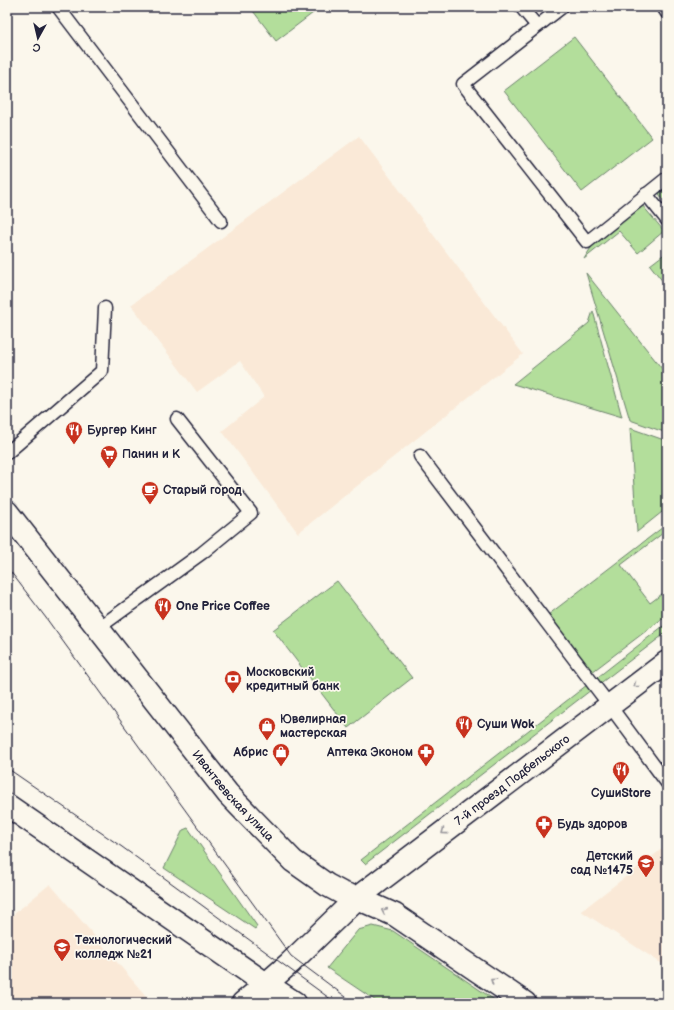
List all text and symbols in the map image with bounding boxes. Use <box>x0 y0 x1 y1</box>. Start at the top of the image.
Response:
north arrow <box>18 18 58 58</box>
text: С <box>32 40 41 54</box>
restaurant icon: Бургер Кинг <box>64 420 84 445</box>
place label: Бургер Кинг <box>87 423 157 438</box>
supermarket icon: Панин и К <box>99 444 119 469</box>
place label: Панин и К <box>122 447 181 462</box>
cafe icon: Старый город <box>140 480 160 505</box>
place label: Старый город <box>163 483 243 498</box>
restaurant icon: One Price Coffee <box>153 596 173 621</box>
place label: One Price Coffee <box>176 599 270 614</box>
place label: Московский кредитный банк <box>246 665 340 694</box>
bank icon: Московский кредитный банк <box>223 669 243 694</box>
one-way arrow <box>633 681 640 688</box>
place label: Ювелирная мастерская <box>280 712 347 741</box>
restaurant icon: Суши Wok <box>454 714 474 739</box>
shop icon: Ювелирная мастерская <box>257 716 277 741</box>
place label: Суши Wok <box>477 717 535 732</box>
street label: 7-й проезд Подбельского <box>452 731 573 828</box>
shop icon: Абрис <box>271 742 291 767</box>
pharmacy icon: Аптека Эконом <box>416 742 436 767</box>
place label: Абрис <box>233 745 268 760</box>
place label: Аптека Эконом <box>326 745 413 760</box>
street label: Ивантеевская улица <box>189 747 277 844</box>
restaurant icon: СушиStore <box>611 760 631 785</box>
place label: СушиStore <box>591 786 651 801</box>
pharmacy icon: Будь здоров <box>534 814 554 839</box>
place label: Будь здоров <box>557 817 628 832</box>
one-way arrow <box>441 828 448 835</box>
place label: Детский сад №1475 <box>571 849 633 878</box>
school or university icon: Детский сад №1475 <box>636 853 656 878</box>
one-way arrow <box>381 907 388 915</box>
place label: Технологический колледж №21 <box>75 933 172 962</box>
school or university icon: Технологический колледж №21 <box>52 937 72 962</box>
one-way arrow <box>490 978 497 986</box>

